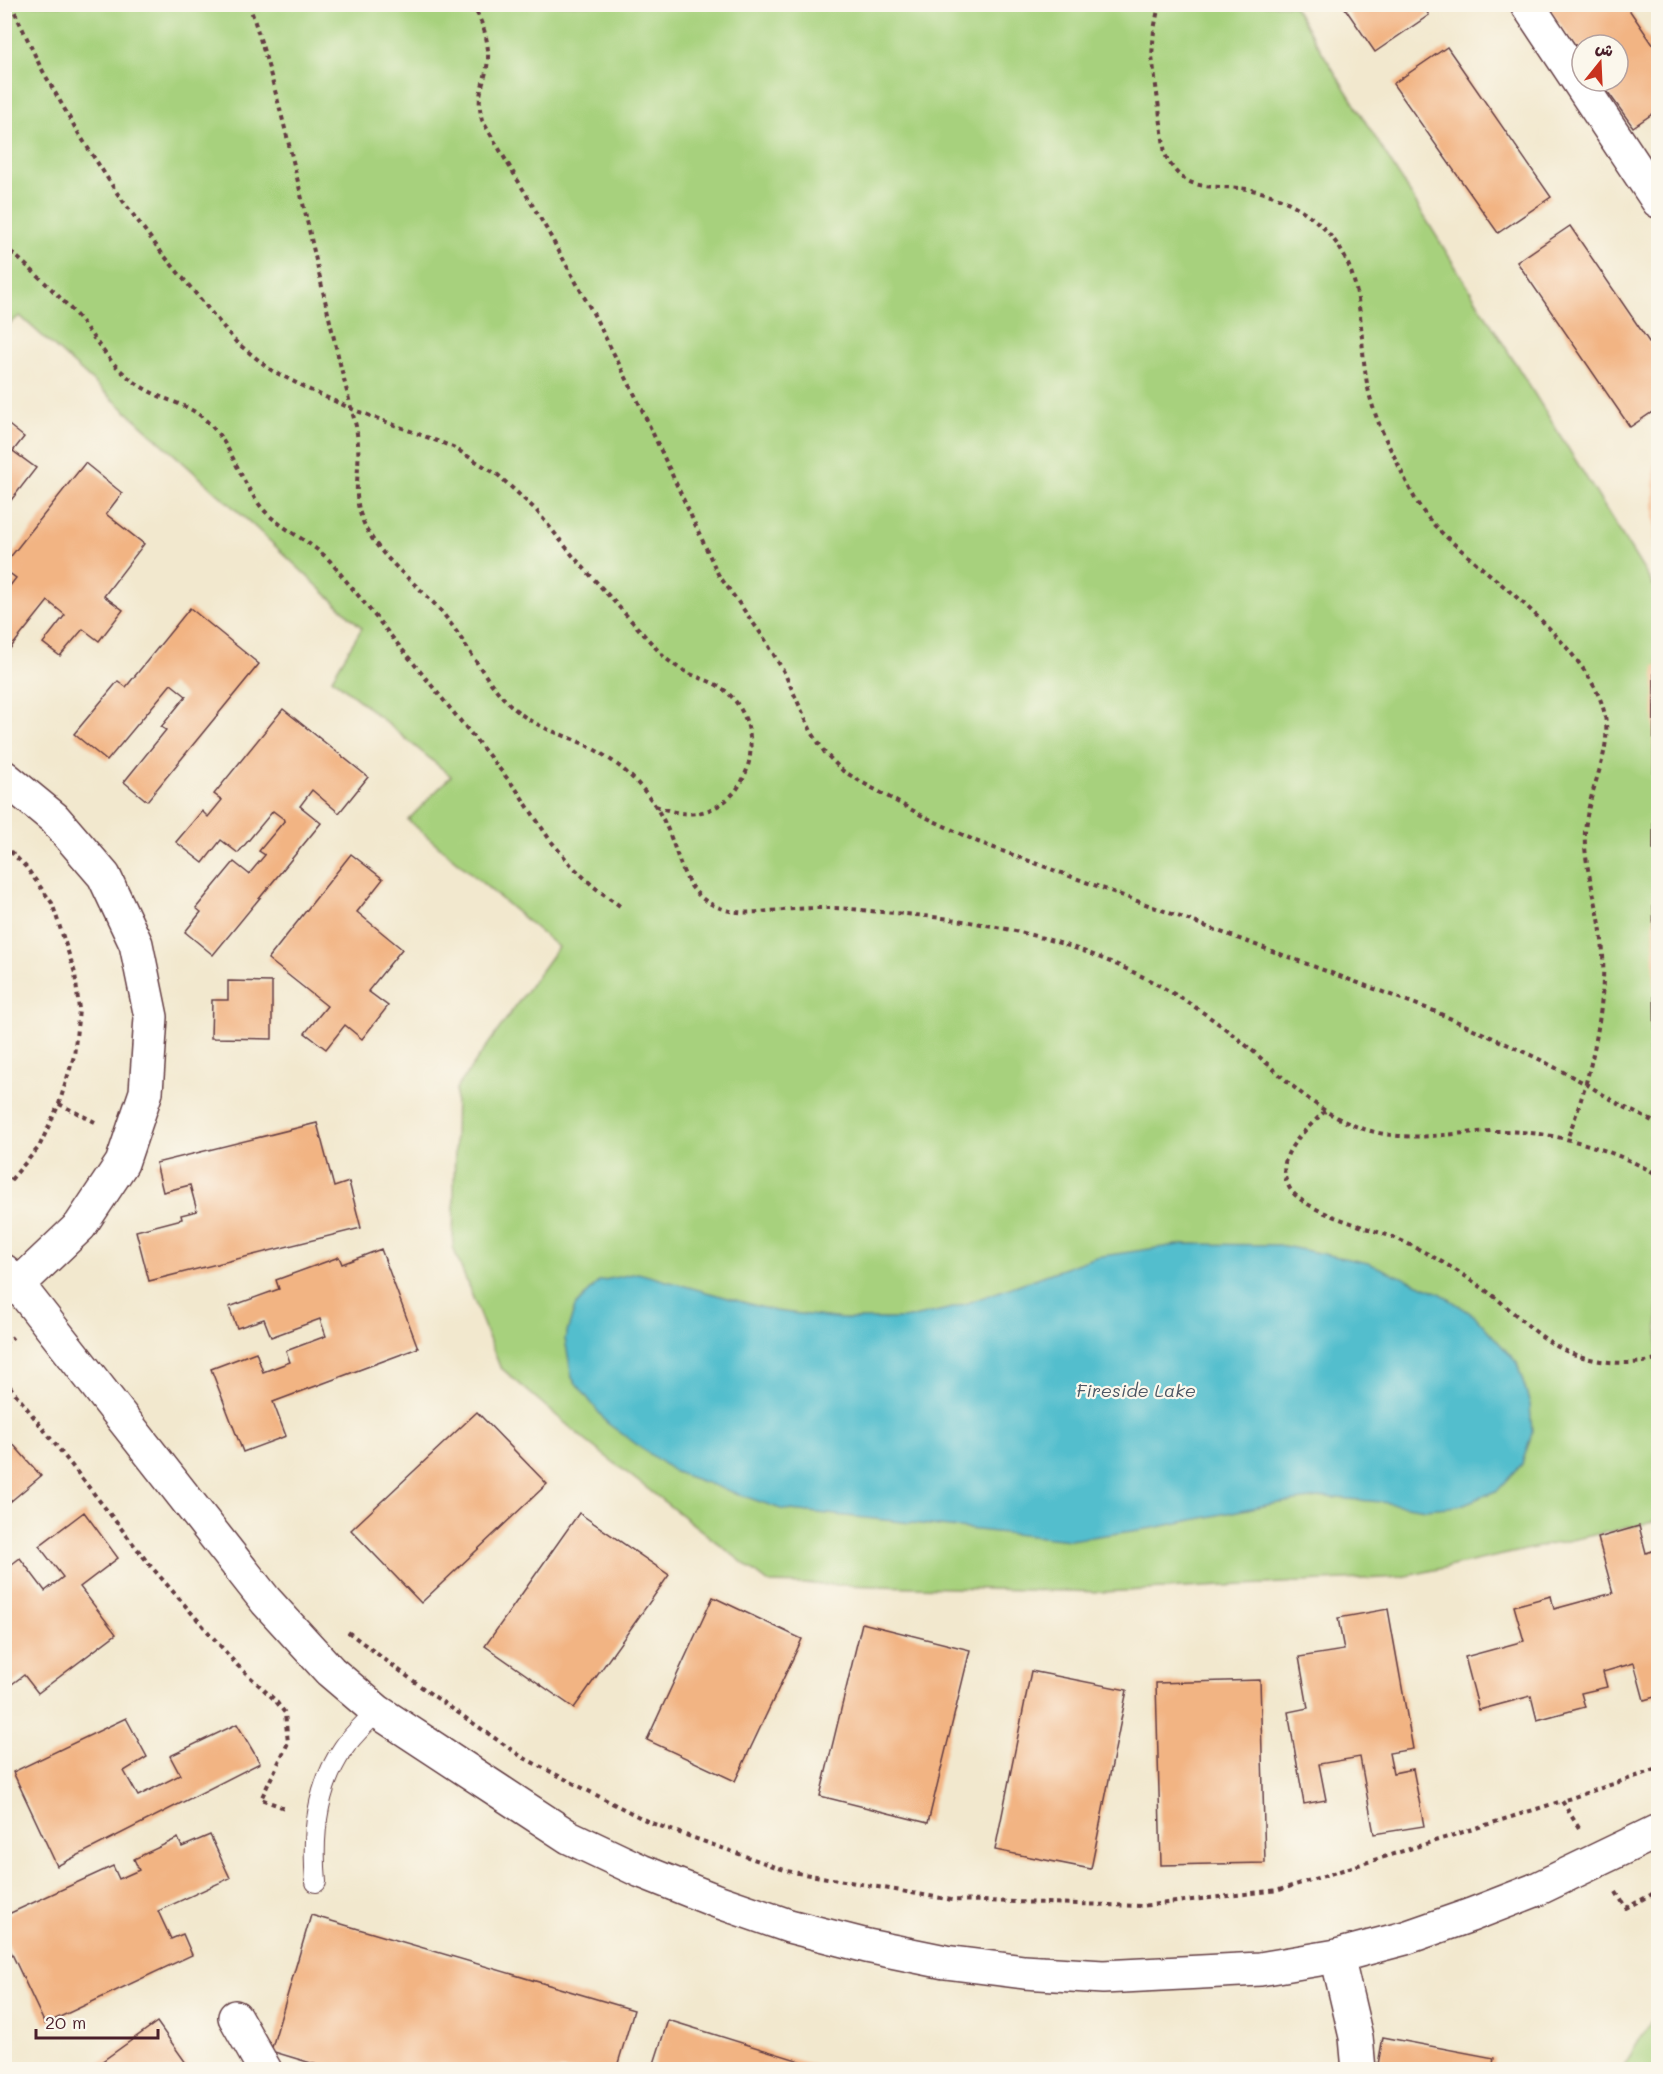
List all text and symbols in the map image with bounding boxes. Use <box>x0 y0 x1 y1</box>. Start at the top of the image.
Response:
north arrow <box>1570 33 1630 93</box>
text: ش <box>1593 36 1616 61</box>
water label: Fireside Lake <box>1076 1378 1196 1402</box>
scale bar <box>36 2002 158 2040</box>
text: 20 m <box>45 2010 86 2034</box>

